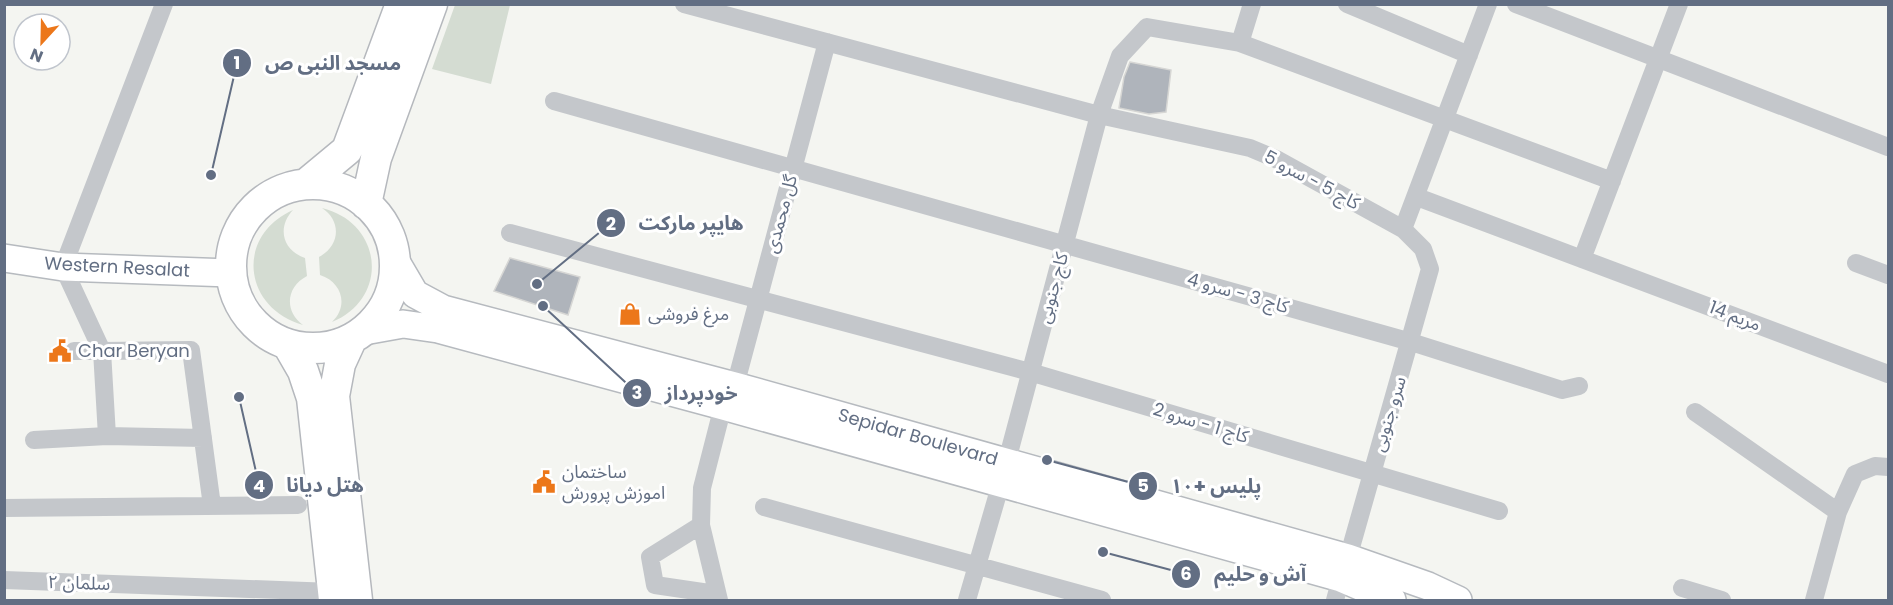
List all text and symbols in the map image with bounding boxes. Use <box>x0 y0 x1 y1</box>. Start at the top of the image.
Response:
north arrow <box>12 12 72 72</box>
text: N <box>27 43 46 68</box>
callout: مسجد النبی ص <box>222 44 413 82</box>
text: مسجد النبی ص <box>265 49 401 77</box>
text: 1 <box>234 50 240 75</box>
street label: کاج 5 - سرو 5 <box>1259 144 1365 216</box>
street label: گل محمدی <box>758 171 803 256</box>
callout: هایپر مارکت <box>596 204 755 242</box>
text: هایپر مارکت <box>638 209 744 237</box>
text: 2 <box>606 211 616 236</box>
street label: کاج جنوبی <box>1031 249 1075 326</box>
street label: Western Resalat <box>44 250 190 283</box>
street label: کاج 3 - سرو 4 <box>1184 266 1292 320</box>
street label: مریم 14 <box>1705 294 1765 338</box>
shop icon: مرغ فروشی <box>617 301 643 327</box>
place label: مرغ فروشی <box>648 301 729 328</box>
public building icon: Char Beryan <box>47 338 73 364</box>
place label: Char Beryan <box>78 338 190 363</box>
street label: سرو جنوبی <box>1365 373 1412 455</box>
callout: خودپرداز <box>622 374 749 412</box>
text: خودپرداز <box>664 379 738 407</box>
text: 3 <box>632 380 642 405</box>
street label: کاج 1 - سرو 2 <box>1150 396 1253 450</box>
street label: Sepidar Boulevard <box>835 402 1001 471</box>
place label: ساختمان اموزش پرورش <box>562 459 665 505</box>
callout: هتل دیانا <box>244 466 376 504</box>
callout: پلیس +۱۰ <box>1128 467 1273 505</box>
public building icon: ساختمان اموزش پرورش <box>531 469 557 495</box>
text: هتل دیانا <box>286 471 364 499</box>
text: پلیس +۱۰ <box>1171 472 1261 500</box>
text: 4 <box>253 473 265 498</box>
text: 5 <box>1137 473 1149 498</box>
callout: آش و حلیم <box>1171 555 1318 593</box>
text: آش و حلیم <box>1214 560 1307 589</box>
text: 6 <box>1180 561 1192 586</box>
street label: سلمان ۲ <box>47 569 111 596</box>

